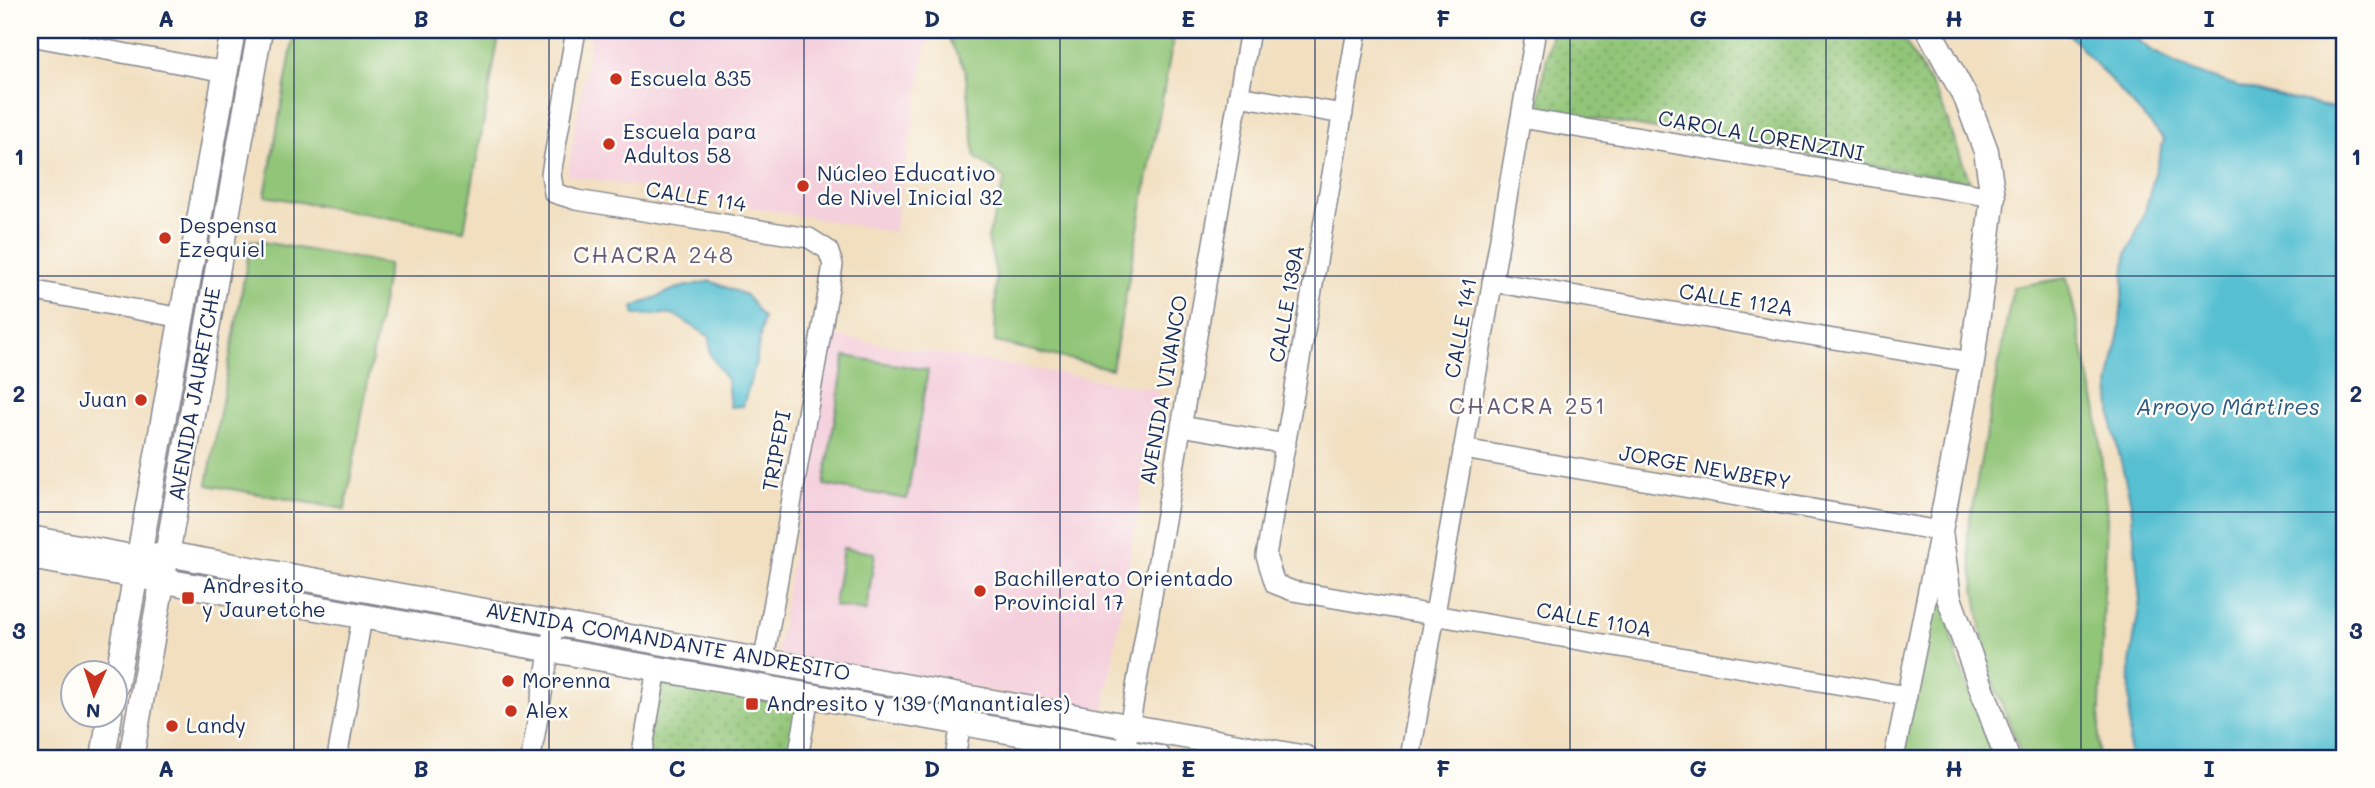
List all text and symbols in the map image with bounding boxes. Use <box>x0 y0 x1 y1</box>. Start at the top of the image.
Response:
text: A <box>158 3 174 33</box>
text: B <box>413 3 429 33</box>
text: C <box>668 3 686 33</box>
text: D <box>924 3 940 33</box>
text: E <box>1181 3 1195 33</box>
text: F <box>1436 3 1450 33</box>
text: G <box>1689 3 1707 33</box>
text: H <box>1945 3 1963 33</box>
text: I <box>2203 3 2215 33</box>
place label: Escuela 835 <box>630 64 751 91</box>
marker: Escuela 835 <box>608 71 624 87</box>
street label: CAROLA LORENZINI <box>1656 103 1866 166</box>
place label: Escuela para Adultos 58 <box>623 117 757 168</box>
marker: Escuela para Adultos 58 <box>601 136 617 152</box>
text: 1 <box>14 141 24 171</box>
text: 1 <box>2351 141 2361 171</box>
place label: Núcleo Educativo de Nivel Inicial 32 <box>817 159 1003 210</box>
street label: CALLE 114 <box>644 174 749 217</box>
marker: Núcleo Educativo de Nivel Inicial 32 <box>795 178 811 194</box>
place label: Despensa Ezequiel <box>179 211 278 262</box>
marker: Despensa Ezequiel <box>157 230 173 246</box>
district label: CHACRA 248 <box>573 239 735 269</box>
street label: CALLE 139A <box>1262 243 1309 365</box>
street label: CALLE 141 <box>1437 275 1482 380</box>
street label: CALLE 112A <box>1677 276 1795 321</box>
street label: AVENIDA JAURETCHE <box>161 285 226 503</box>
street label: AVENIDA VIVANCO <box>1133 293 1192 487</box>
text: 2 <box>13 378 25 408</box>
text: 2 <box>2350 378 2362 408</box>
place label: Juan <box>79 385 127 412</box>
district label: CHACRA 251 <box>1449 390 1607 420</box>
water label: Arroyo Mártires <box>2136 391 2320 421</box>
marker: Juan <box>133 392 149 408</box>
street label: TRIPEPI <box>755 408 796 493</box>
street label: JORGE NEWBERY <box>1617 438 1793 495</box>
place label: Bachillerato Orientado Provincial 17 <box>994 564 1233 615</box>
place label: Andresito y Jauretche <box>202 571 326 622</box>
marker: Bachillerato Orientado Provincial 17 <box>972 583 988 599</box>
marker: Andresito y Jauretche <box>180 590 196 606</box>
street label: AVENIDA COMANDANTE ANDRESITO <box>484 595 853 686</box>
street label: CALLE 110A <box>1534 595 1654 642</box>
text: 3 <box>12 615 26 645</box>
text: 3 <box>2349 615 2363 645</box>
north arrow <box>60 658 130 728</box>
place label: Morenna <box>522 666 611 693</box>
marker: Morenna <box>500 673 516 689</box>
place label: Andresito y 139 (Manantiales) <box>766 689 1070 716</box>
place label: Alex <box>525 696 569 723</box>
marker: Andresito y 139 (Manantiales) <box>744 696 760 712</box>
text: N <box>85 699 101 724</box>
marker: Alex <box>503 703 519 719</box>
place label: Landy <box>186 711 246 738</box>
marker: Landy <box>164 718 180 734</box>
text: A <box>158 753 174 783</box>
text: B <box>413 753 429 783</box>
text: C <box>668 753 686 783</box>
text: D <box>924 753 940 783</box>
text: E <box>1181 753 1195 783</box>
text: F <box>1436 753 1450 783</box>
text: G <box>1689 753 1707 783</box>
text: H <box>1945 753 1963 783</box>
text: I <box>2203 753 2215 783</box>

